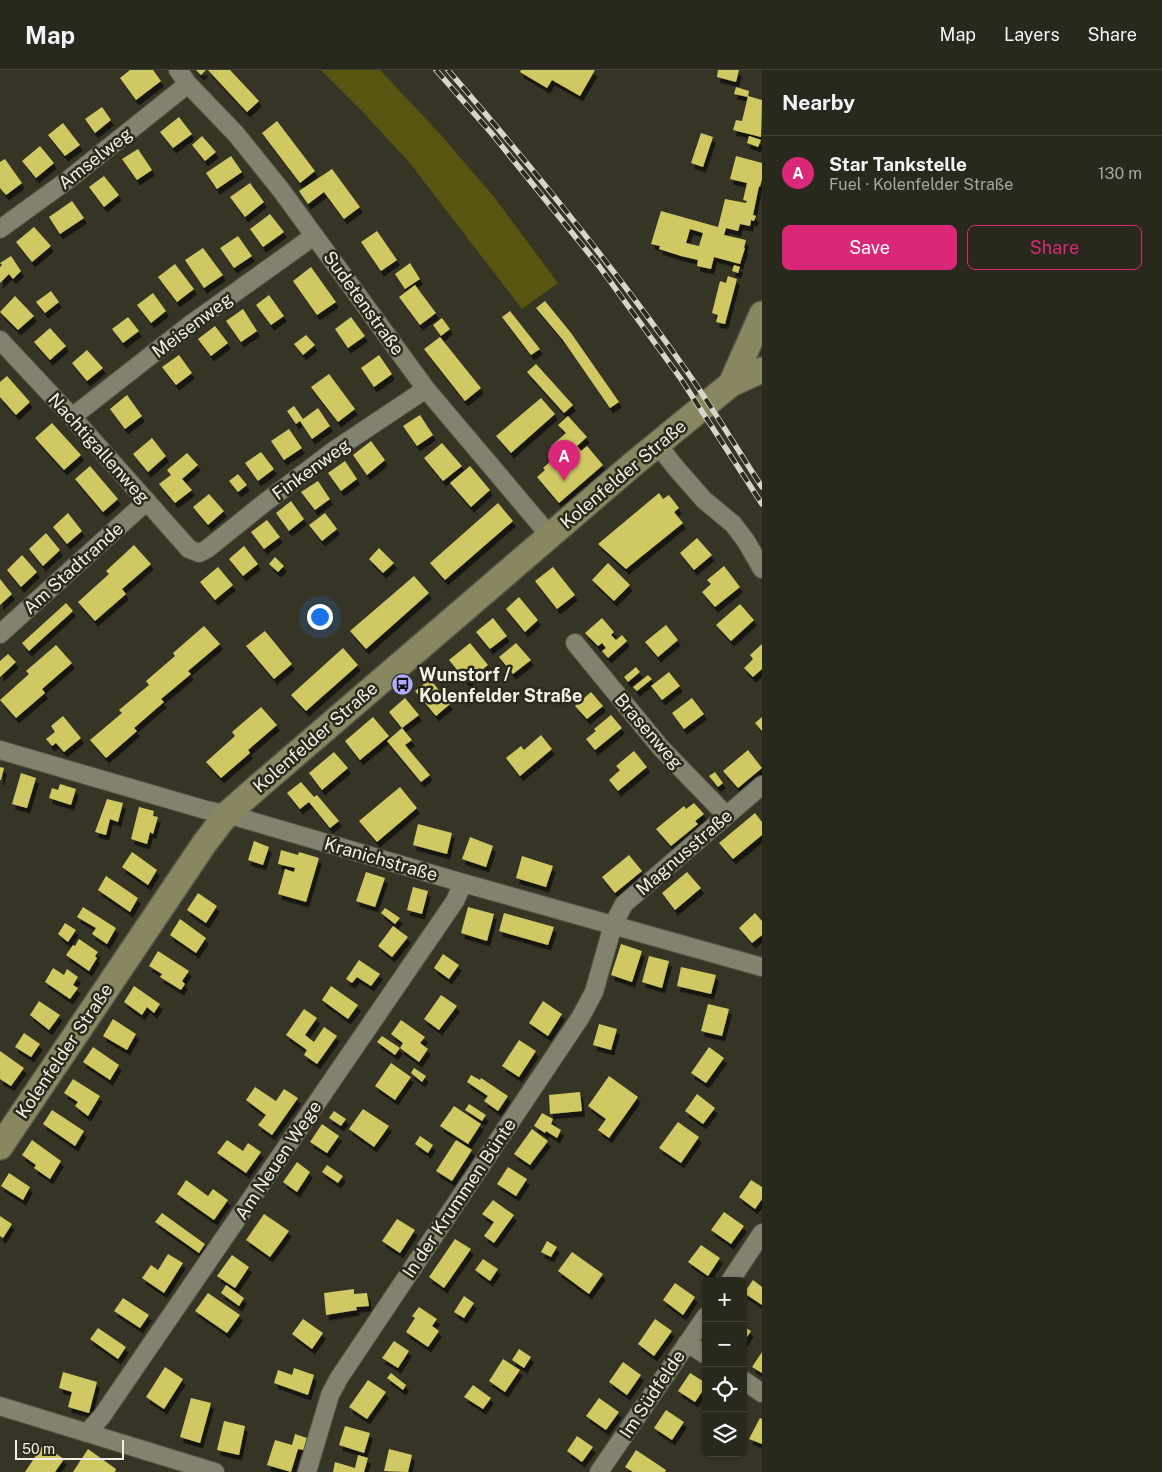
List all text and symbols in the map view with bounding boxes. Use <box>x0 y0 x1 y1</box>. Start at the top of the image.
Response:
text: Map <box>25 21 75 49</box>
text: Map <box>940 24 976 45</box>
text: Layers <box>1004 24 1060 45</box>
text: Share <box>1088 24 1137 45</box>
text: Nearby <box>782 90 855 115</box>
street label: Amselweg <box>54 123 136 193</box>
text: Star Tankstelle <box>829 153 967 175</box>
text: A <box>792 164 804 183</box>
text: 130 m <box>1098 164 1142 183</box>
text: Fuel · Kolenfelder Straße <box>829 175 1013 194</box>
button: Save <box>782 225 957 270</box>
button: Share <box>967 225 1142 270</box>
street label: Sudetenstraße <box>319 247 409 359</box>
street label: Meisenweg <box>148 288 236 362</box>
street label: Nachtigallenweg <box>44 389 154 507</box>
street label: Kolenfelder Straße <box>556 415 690 533</box>
street label: Finkenweg <box>268 434 354 504</box>
pin: A <box>548 440 580 481</box>
street label: Am Stadtrande <box>19 518 127 618</box>
your location <box>307 604 333 630</box>
place label: Wunstorf / Kolenfelder Straße <box>419 664 582 706</box>
bus stop icon: Wunstorf / Kolenfelder Straße <box>391 672 415 696</box>
street label: Kolenfelder Straße <box>249 677 381 797</box>
street label: Brasenweg <box>610 689 688 773</box>
street label: Magnusstraße <box>632 805 736 899</box>
street label: Kranichstraße <box>322 833 440 885</box>
street label: Kolenfelder Straße <box>11 980 117 1122</box>
street label: Am Neuen Wege <box>230 1097 326 1223</box>
street label: In der Krummen Bünte <box>398 1114 520 1282</box>
map controls <box>702 1277 747 1457</box>
button: + <box>702 1277 747 1322</box>
button: − <box>702 1322 747 1367</box>
street label: Im Südfelde <box>615 1346 689 1442</box>
button: locate <box>702 1367 747 1412</box>
button: layers <box>702 1412 747 1457</box>
scale bar <box>15 1437 124 1460</box>
text: 50 m <box>22 1441 55 1457</box>

